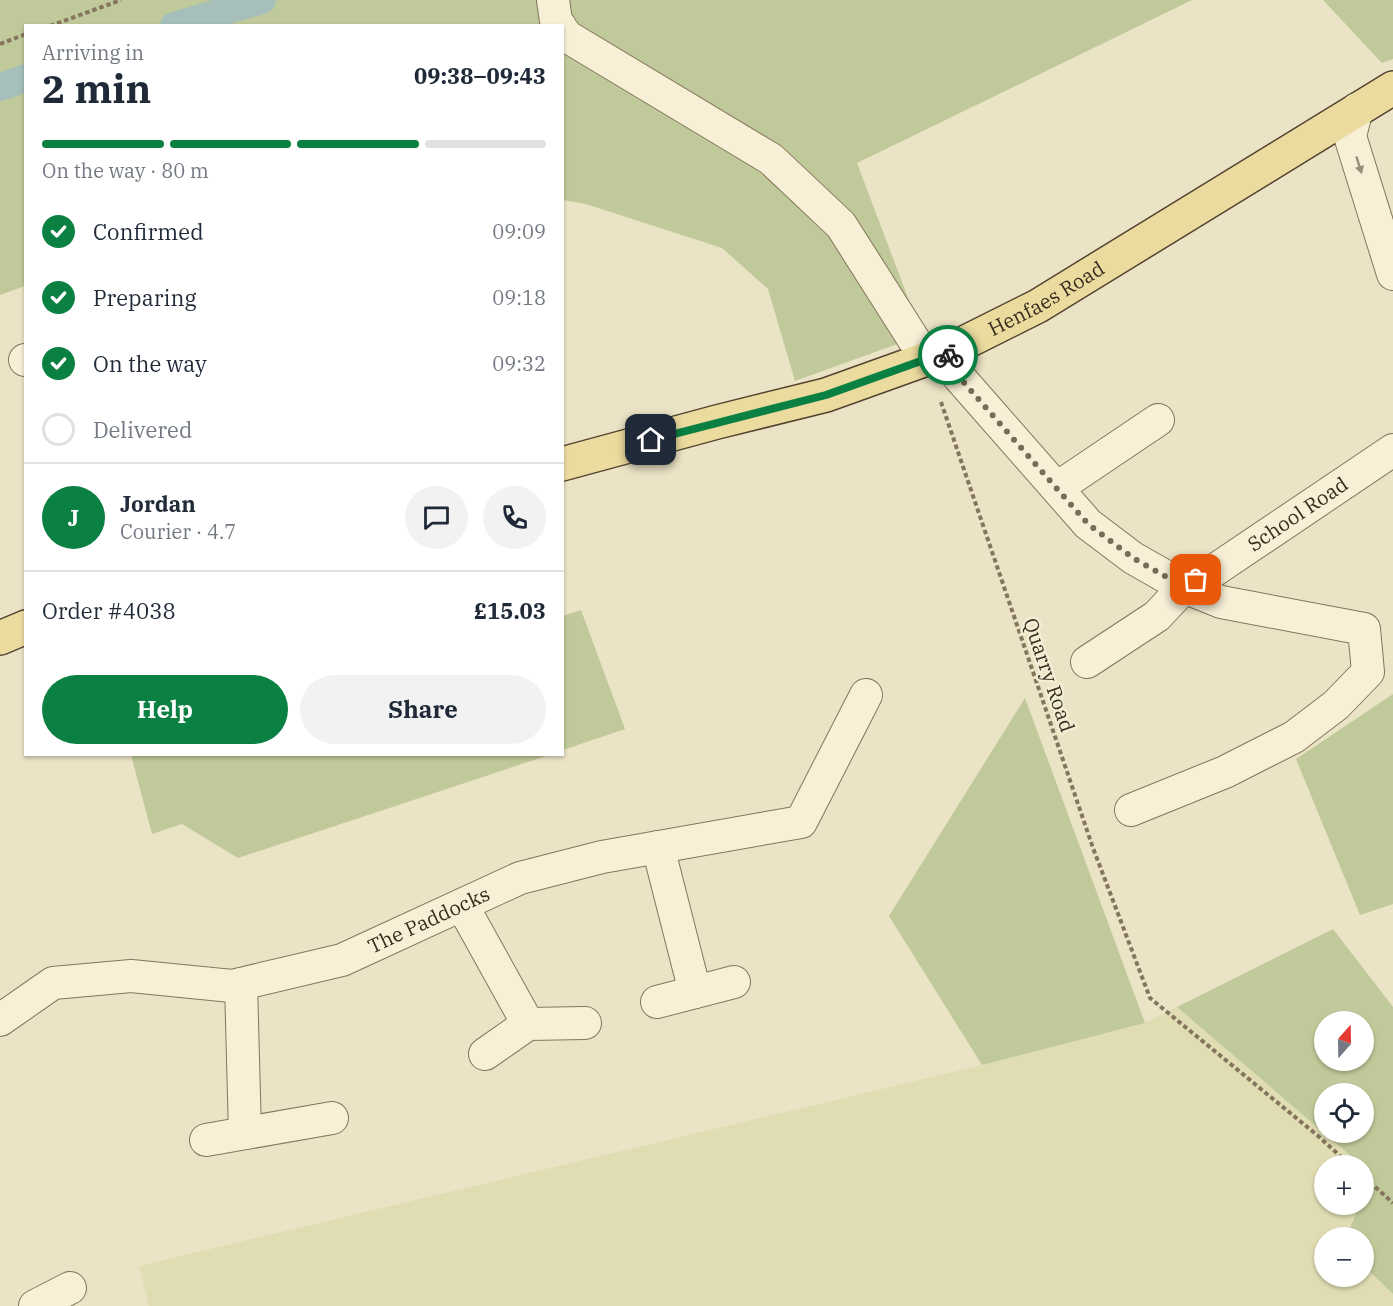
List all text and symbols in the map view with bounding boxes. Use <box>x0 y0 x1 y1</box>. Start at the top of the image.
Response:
text: Arriving in <box>42 39 144 66</box>
text: 09:38–09:43 <box>414 61 546 90</box>
text: 2 min <box>42 63 151 114</box>
one-way arrow <box>1355 156 1364 174</box>
text: On the way · 80 m <box>42 157 209 184</box>
icon: check <box>42 215 75 248</box>
text: Confirmed <box>93 217 204 246</box>
text: 09:09 <box>492 218 546 245</box>
street label: Henfaes Road <box>983 254 1109 342</box>
icon: check <box>42 281 75 314</box>
text: Preparing <box>93 283 197 312</box>
text: 09:18 <box>492 284 546 311</box>
courier <box>918 325 978 385</box>
icon: bike <box>932 339 965 372</box>
icon: check <box>42 347 75 380</box>
text: On the way <box>93 349 207 378</box>
text: 09:32 <box>492 350 546 377</box>
pin <box>625 414 676 465</box>
text: Delivered <box>93 415 192 444</box>
icon: home <box>634 423 667 456</box>
street label: School Road <box>1242 470 1353 557</box>
button: chat <box>405 486 468 549</box>
button: phone <box>483 486 546 549</box>
text: Jordan <box>120 489 196 518</box>
text: J <box>68 503 79 532</box>
text: Courier · 4.7 <box>120 518 236 545</box>
pin <box>1170 554 1221 605</box>
icon: bag <box>1179 563 1212 596</box>
text: Order #4038 <box>42 596 176 625</box>
text: £15.03 <box>474 596 546 625</box>
street label: Quarry Road <box>1017 614 1082 735</box>
button: Help <box>42 675 288 744</box>
button: Share <box>300 675 546 744</box>
street label: The Paddocks <box>363 880 494 959</box>
north arrow <box>1314 1011 1374 1071</box>
map controls <box>1314 1011 1374 1287</box>
button: locate <box>1314 1083 1374 1143</box>
button: + <box>1314 1155 1374 1215</box>
button: − <box>1314 1227 1374 1287</box>

